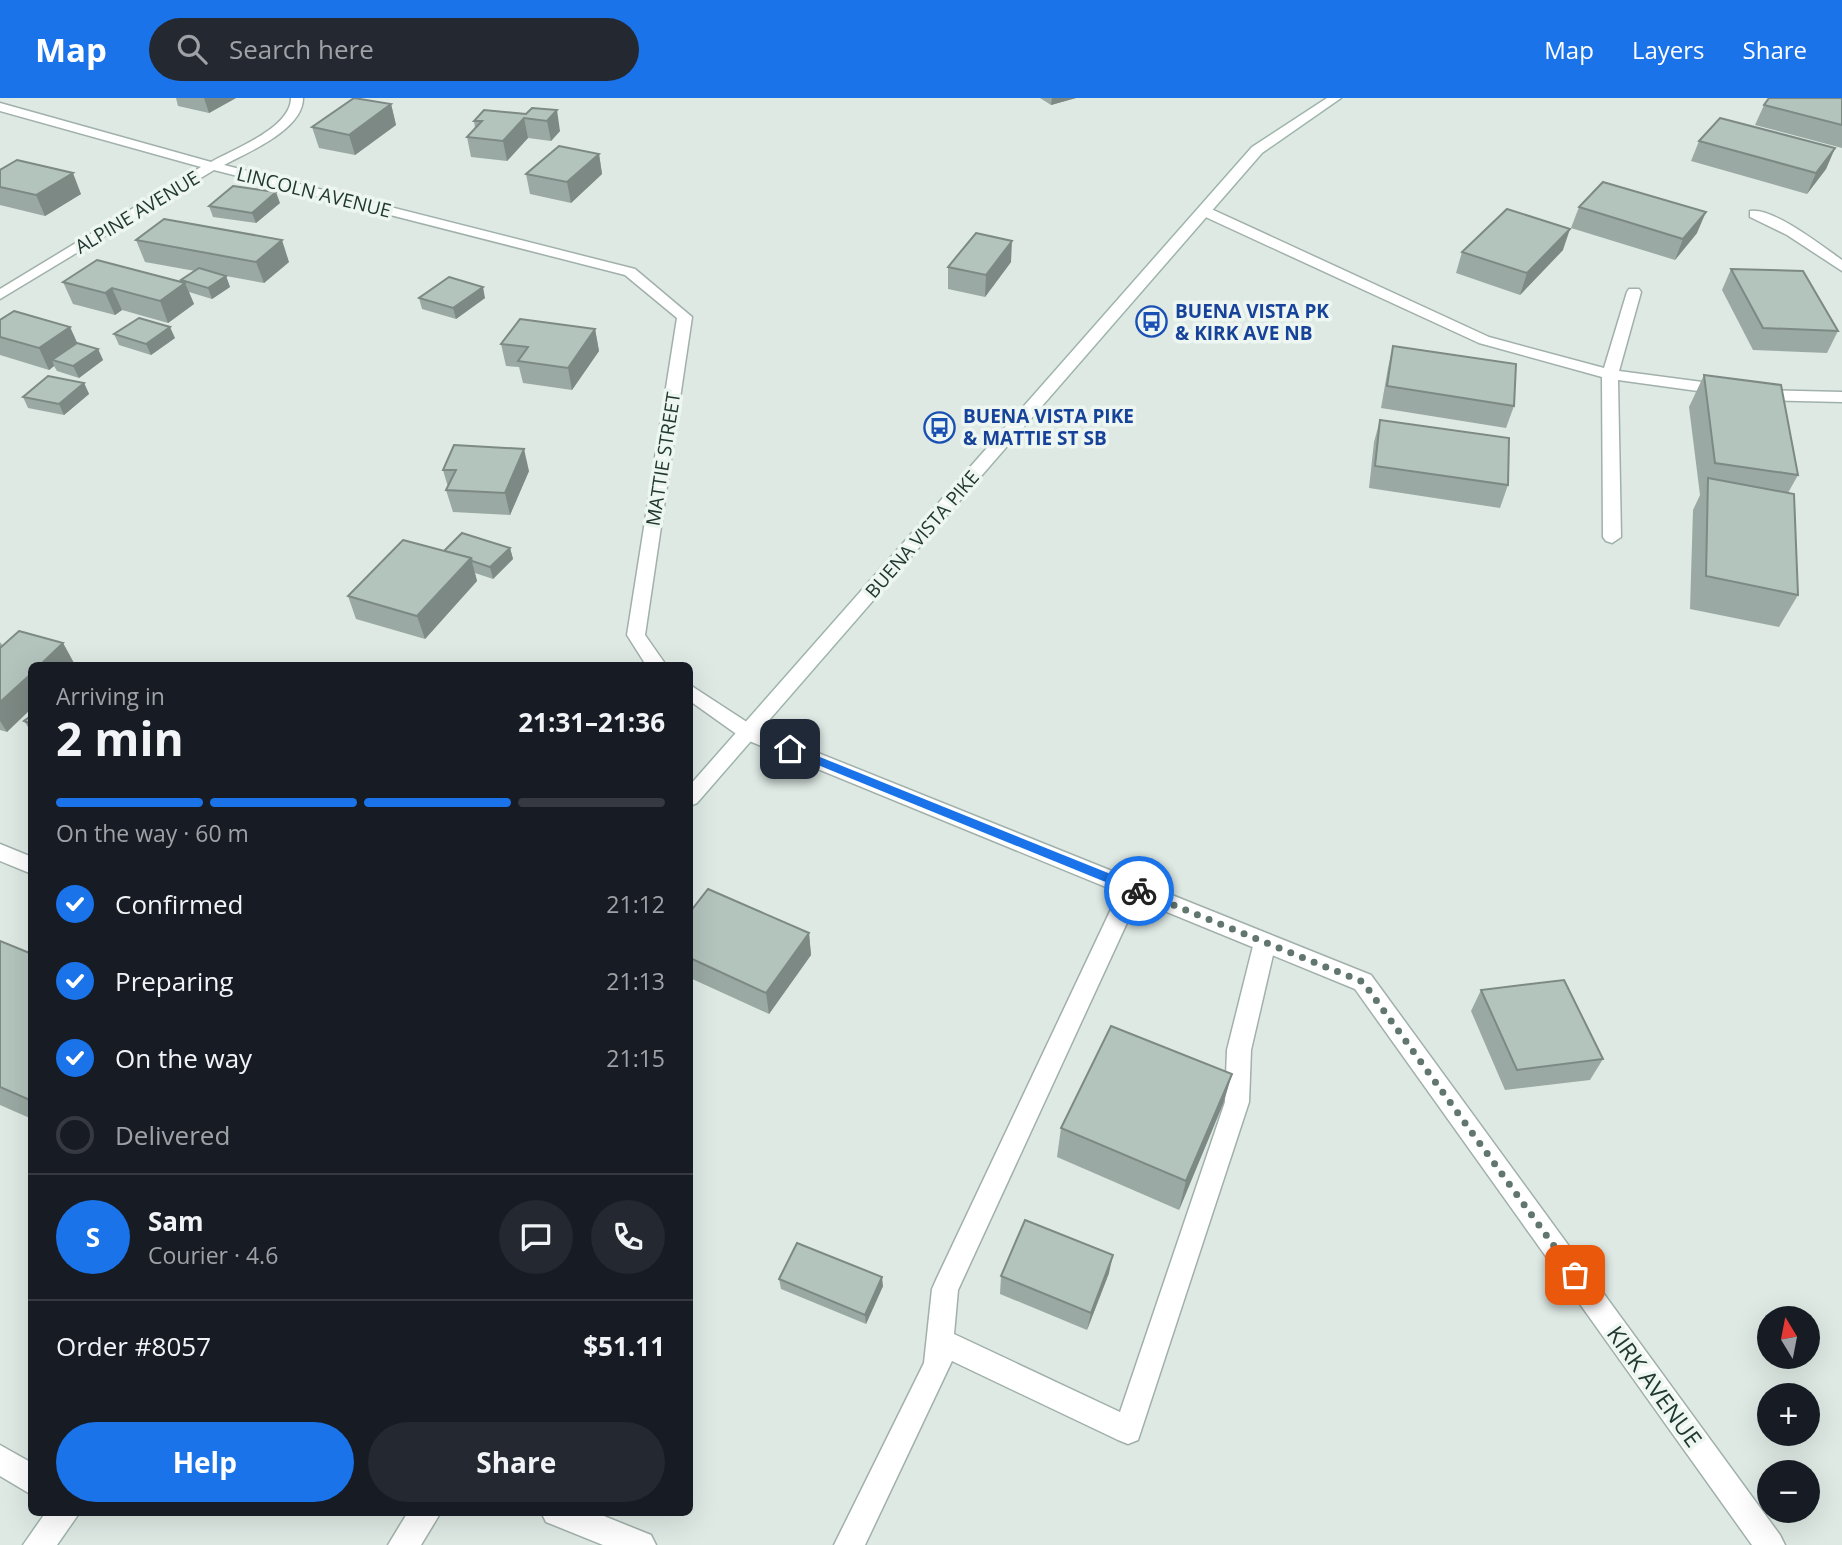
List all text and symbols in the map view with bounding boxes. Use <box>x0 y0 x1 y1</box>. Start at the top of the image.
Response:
search box <box>149 18 639 81</box>
text: Map <box>35 27 107 72</box>
icon: search <box>173 30 211 68</box>
text: Search here <box>229 31 374 67</box>
text: Map <box>1544 33 1594 66</box>
text: Layers <box>1632 33 1705 66</box>
text: Share <box>1743 33 1807 66</box>
street label: LINCOLN AVENUE <box>234 160 394 224</box>
street label: ALPINE AVENUE <box>70 165 204 259</box>
place label: BUENA VISTA PK & KIRK AVE NB <box>1175 298 1329 346</box>
bus stop icon: BUENA VISTA PK & KIRK AVE NB <box>1135 305 1169 339</box>
street label: MATTIE STREET <box>640 390 686 528</box>
place label: BUENA VISTA PIKE & MATTIE ST SB <box>963 403 1134 451</box>
bus stop icon: BUENA VISTA PIKE & MATTIE ST SB <box>923 410 957 444</box>
street label: BUENA VISTA PIKE <box>859 465 985 603</box>
text: Arriving in <box>56 680 165 712</box>
text: 21:31–21:36 <box>518 704 665 740</box>
text: 2 min <box>56 707 184 769</box>
pin <box>760 719 820 779</box>
icon: home <box>771 730 809 768</box>
text: On the way · 60 m <box>56 817 249 849</box>
courier <box>1104 856 1174 926</box>
icon: bike <box>1120 872 1158 910</box>
icon: check <box>56 885 94 923</box>
text: Confirmed <box>115 886 243 922</box>
text: 21:12 <box>606 888 665 920</box>
icon: check <box>56 962 94 1000</box>
text: Preparing <box>115 963 233 999</box>
text: 21:13 <box>606 965 665 997</box>
icon: check <box>56 1039 94 1077</box>
text: On the way <box>115 1040 252 1076</box>
text: 21:15 <box>606 1042 665 1074</box>
text: Delivered <box>115 1117 230 1153</box>
button: chat <box>499 1200 573 1274</box>
button: phone <box>591 1200 665 1274</box>
text: Sam <box>148 1203 204 1239</box>
text: S <box>86 1219 100 1255</box>
text: Courier · 4.6 <box>148 1239 278 1271</box>
pin <box>1545 1245 1605 1305</box>
icon: bag <box>1556 1256 1594 1294</box>
north arrow <box>1757 1306 1820 1368</box>
map controls <box>1757 1306 1820 1523</box>
street label: KIRK AVENUE <box>1600 1319 1710 1453</box>
text: Order #8057 <box>56 1328 211 1364</box>
text: $51.11 <box>583 1328 665 1364</box>
button: + <box>1757 1383 1820 1446</box>
button: Help <box>56 1422 354 1502</box>
button: Share <box>368 1422 665 1502</box>
button: − <box>1757 1460 1820 1523</box>

